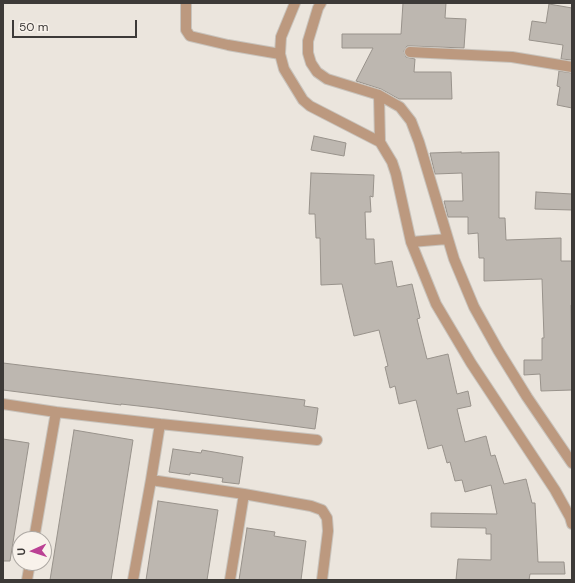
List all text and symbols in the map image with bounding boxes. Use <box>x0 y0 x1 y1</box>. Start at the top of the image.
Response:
scale bar <box>14 12 139 38</box>
text: 50 m <box>19 19 48 35</box>
north arrow <box>12 531 52 571</box>
text: U <box>14 547 28 556</box>

